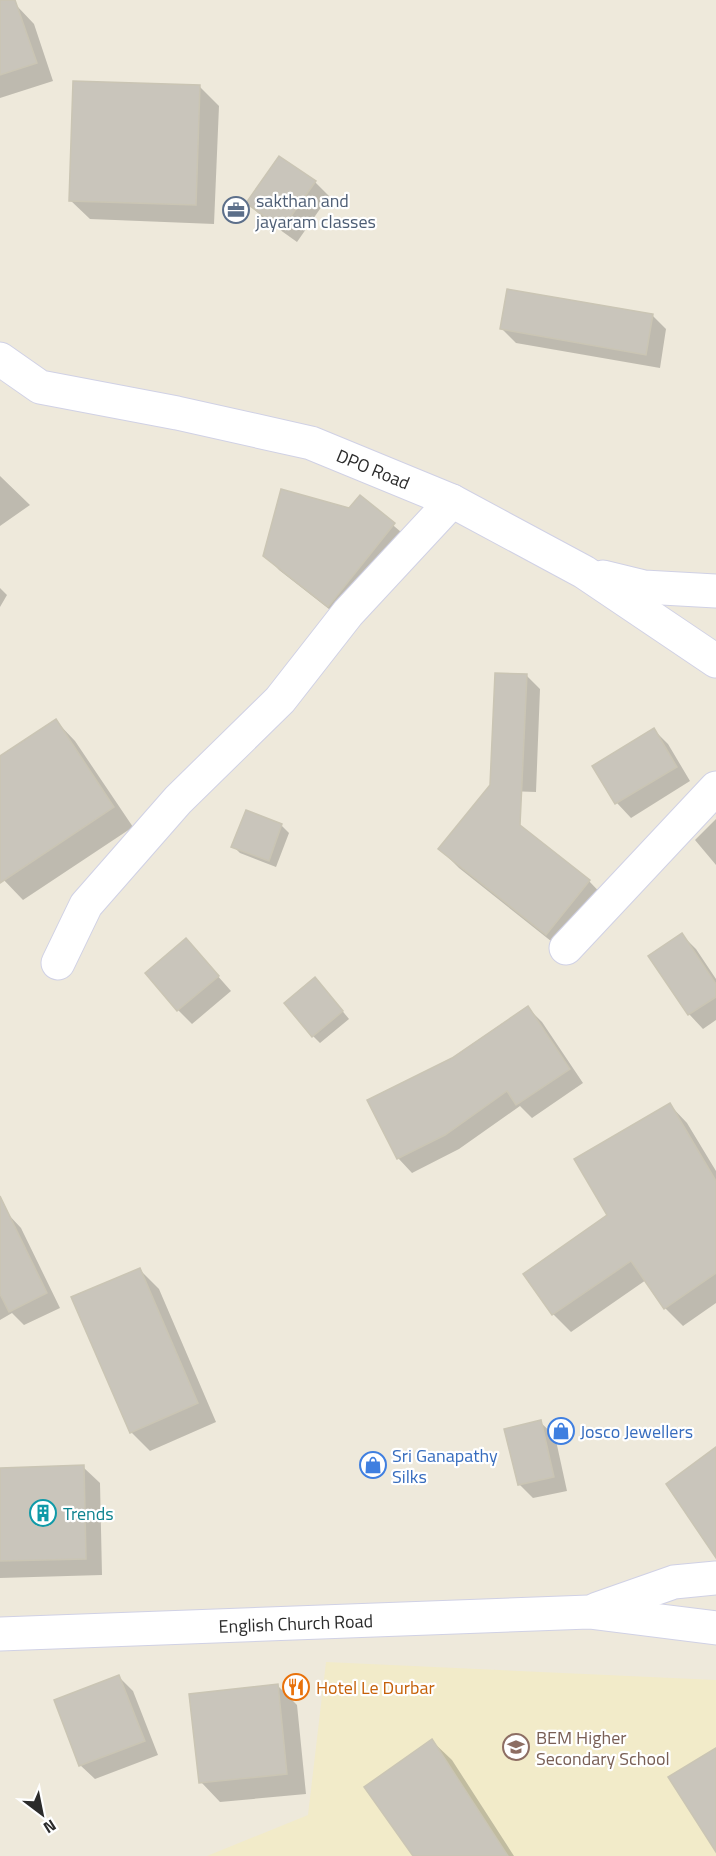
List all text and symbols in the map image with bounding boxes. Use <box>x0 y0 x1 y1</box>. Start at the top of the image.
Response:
place label: sakthan and jayaram classes <box>255 187 376 235</box>
office icon: sakthan and jayaram classes <box>221 195 251 225</box>
street label: DPO Road <box>333 441 414 496</box>
shop icon: Josco Jewellers <box>546 1416 576 1446</box>
place label: Josco Jewellers <box>580 1418 693 1445</box>
place label: Sri Ganapathy Silks <box>392 1442 498 1490</box>
shop icon: Sri Ganapathy Silks <box>358 1450 388 1480</box>
building icon: Trends <box>28 1498 58 1528</box>
place label: Trends <box>63 1500 114 1527</box>
street label: English Church Road <box>218 1607 374 1639</box>
restaurant icon: Hotel Le Durbar <box>281 1672 311 1702</box>
place label: Hotel Le Durbar <box>316 1674 435 1701</box>
place label: BEM Higher Secondary School <box>536 1724 670 1772</box>
school or university icon: BEM Higher Secondary School <box>501 1732 531 1762</box>
north arrow <box>12 1784 72 1844</box>
text: N <box>39 1814 61 1840</box>

